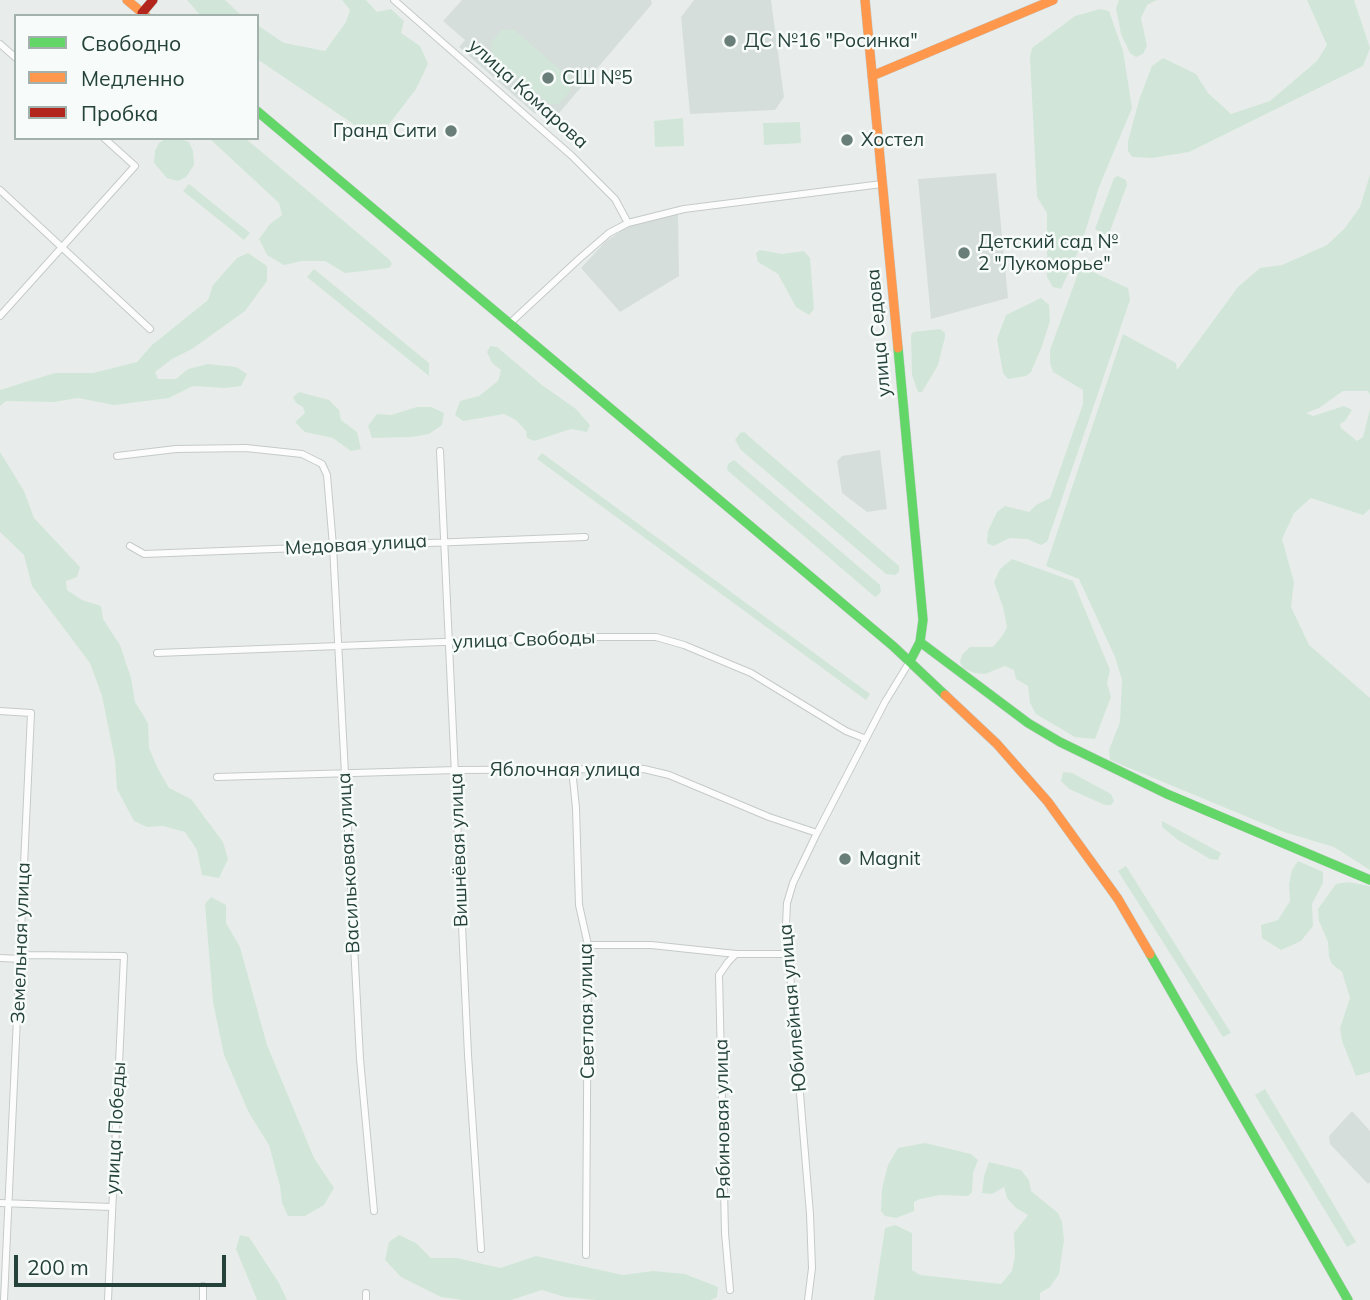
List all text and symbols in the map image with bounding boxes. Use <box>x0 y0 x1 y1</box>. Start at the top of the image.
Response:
legend <box>14 14 259 140</box>
text: Свободно <box>81 30 181 56</box>
place label: ДС №16 "Росинка" <box>744 30 918 52</box>
marker: ДС №16 "Росинка" <box>722 33 738 49</box>
street label: улица Комарова <box>464 34 592 154</box>
text: Медленно <box>81 65 185 91</box>
place label: СШ №5 <box>562 67 633 89</box>
marker: СШ №5 <box>540 70 556 86</box>
text: Пробка <box>81 100 158 126</box>
place label: Гранд Сити <box>333 120 437 142</box>
marker: Гранд Сити <box>443 123 459 139</box>
place label: Хостел <box>861 129 924 151</box>
marker: Хостел <box>839 132 855 148</box>
place label: Детский сад № 2 "Лукоморье" <box>978 231 1118 275</box>
marker: Детский сад № 2 "Лукоморье" <box>956 245 972 261</box>
street label: улица Седова <box>862 268 896 398</box>
street label: Медовая улица <box>284 530 428 560</box>
street label: улица Свободы <box>452 626 596 654</box>
street label: Яблочная улица <box>490 759 640 781</box>
street label: Васильковая улица <box>333 772 365 954</box>
street label: Вишнёвая улица <box>445 772 473 928</box>
place label: Magnit <box>859 848 920 870</box>
marker: Magnit <box>837 851 853 867</box>
street label: Земельная улица <box>7 862 35 1024</box>
street label: Юбилейная улица <box>774 923 812 1093</box>
street label: Светлая улица <box>574 943 600 1079</box>
street label: Рябиновая улица <box>710 1039 736 1199</box>
street label: улица Победы <box>101 1061 131 1195</box>
scale bar <box>18 1240 229 1284</box>
text: 200 m <box>27 1254 89 1280</box>

